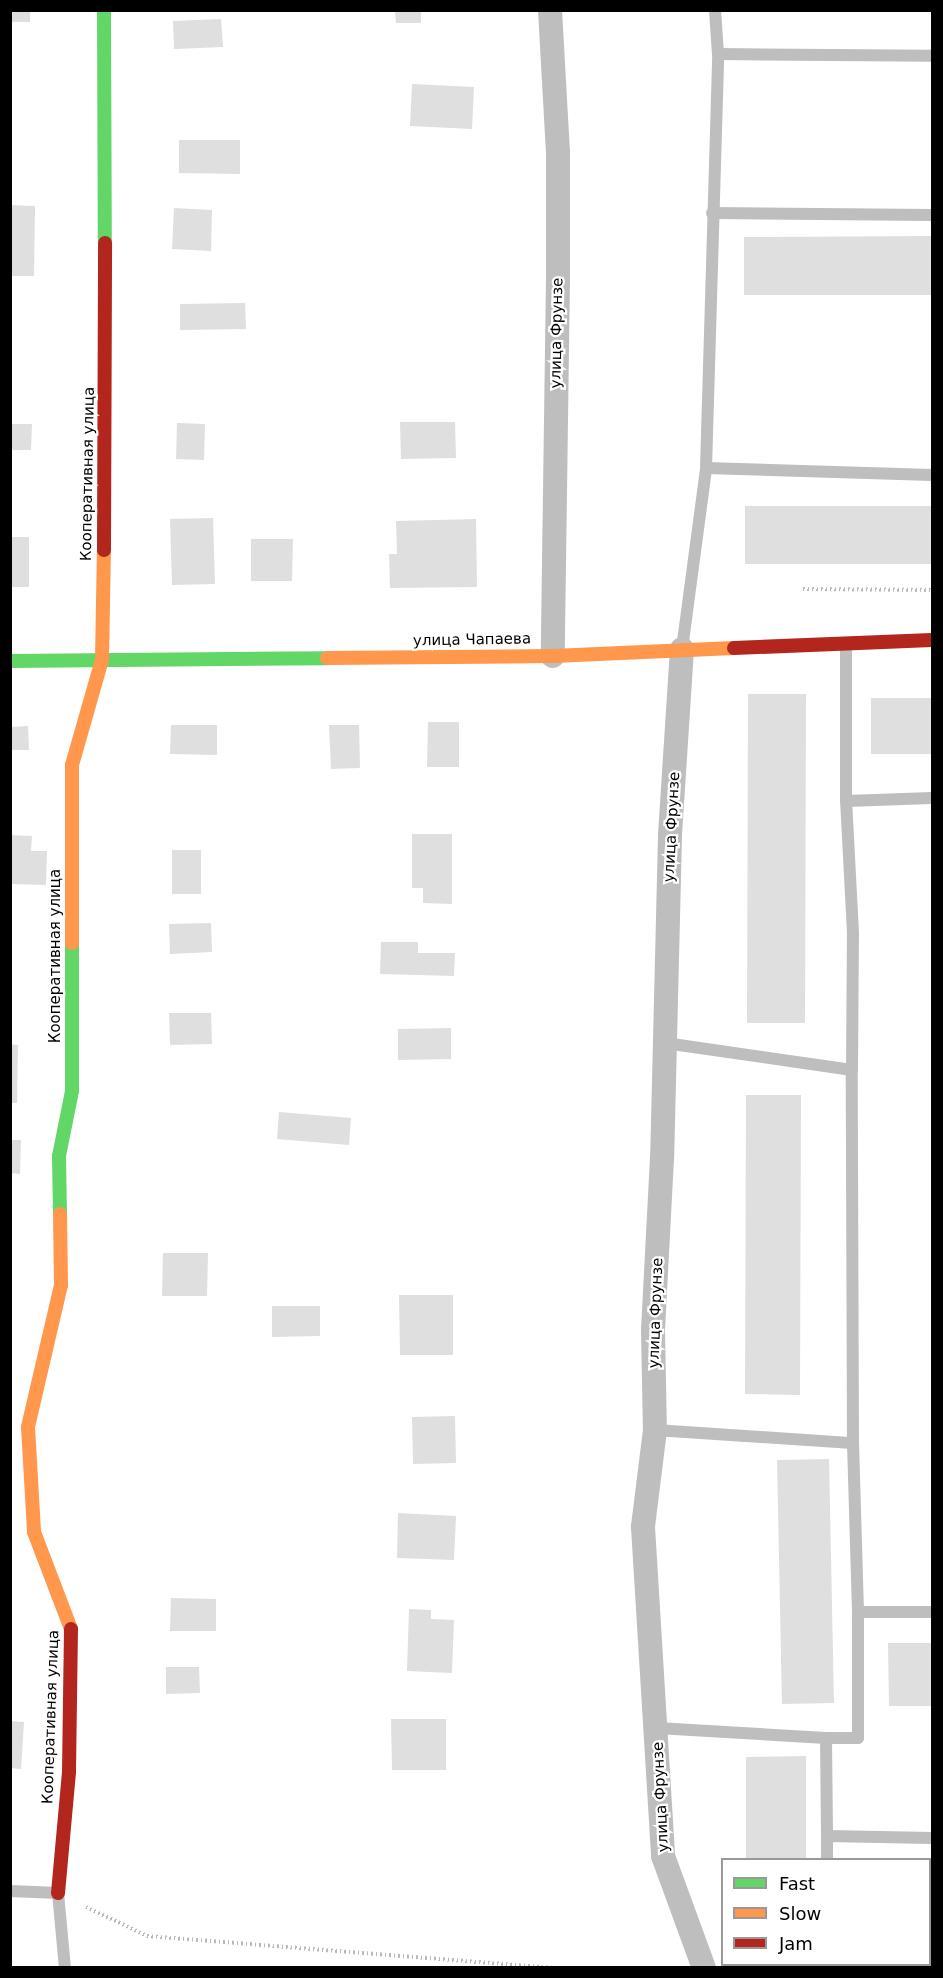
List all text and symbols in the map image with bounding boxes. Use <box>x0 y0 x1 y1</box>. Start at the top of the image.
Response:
street label: улица Фрунзе <box>547 277 567 389</box>
street label: Кооперативная улица <box>77 387 99 561</box>
street label: улица Чапаева <box>413 630 531 650</box>
street label: улица Фрунзе <box>660 771 684 883</box>
street label: Кооперативная улица <box>47 869 65 1043</box>
street label: улица Фрунзе <box>645 1257 667 1369</box>
street label: Кооперативная улица <box>39 1629 63 1805</box>
street label: улица Фрунзе <box>649 1741 673 1853</box>
legend <box>721 1858 931 1966</box>
text: Fast <box>779 1873 815 1894</box>
text: Slow <box>779 1903 821 1924</box>
text: Jam <box>779 1933 813 1954</box>

